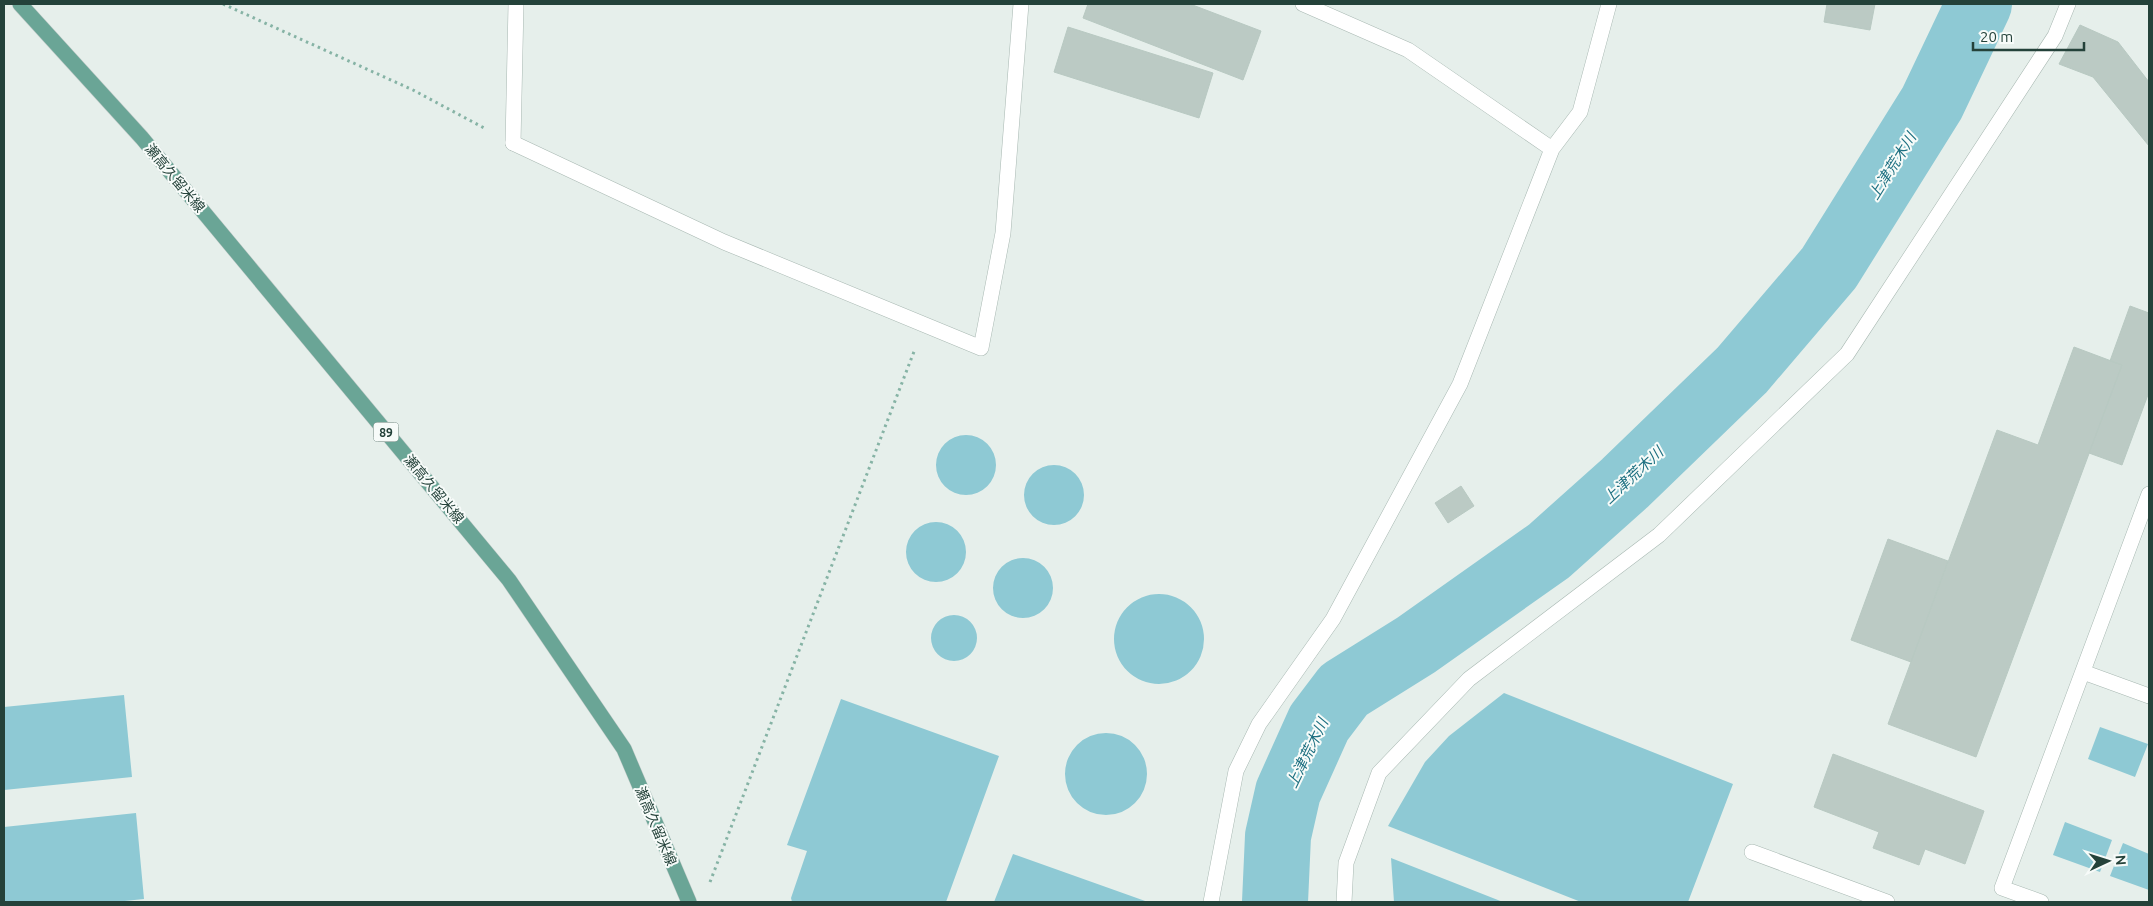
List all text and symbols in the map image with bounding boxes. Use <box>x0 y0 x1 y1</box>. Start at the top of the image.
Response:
scale bar <box>1973 20 2084 52</box>
text: 20 m <box>1980 28 2013 45</box>
water label: 上津荒木川 <box>1865 128 1920 202</box>
street label: 瀬高久留米線 <box>142 141 208 215</box>
road number: 89 <box>374 422 398 442</box>
water label: 上津荒木川 <box>1600 442 1668 507</box>
street label: 瀬高久留米線 <box>401 452 467 526</box>
water label: 上津荒木川 <box>1283 714 1332 790</box>
street label: 瀬高久留米線 <box>632 784 680 868</box>
north arrow <box>2083 836 2133 886</box>
text: N <box>2113 854 2129 866</box>

